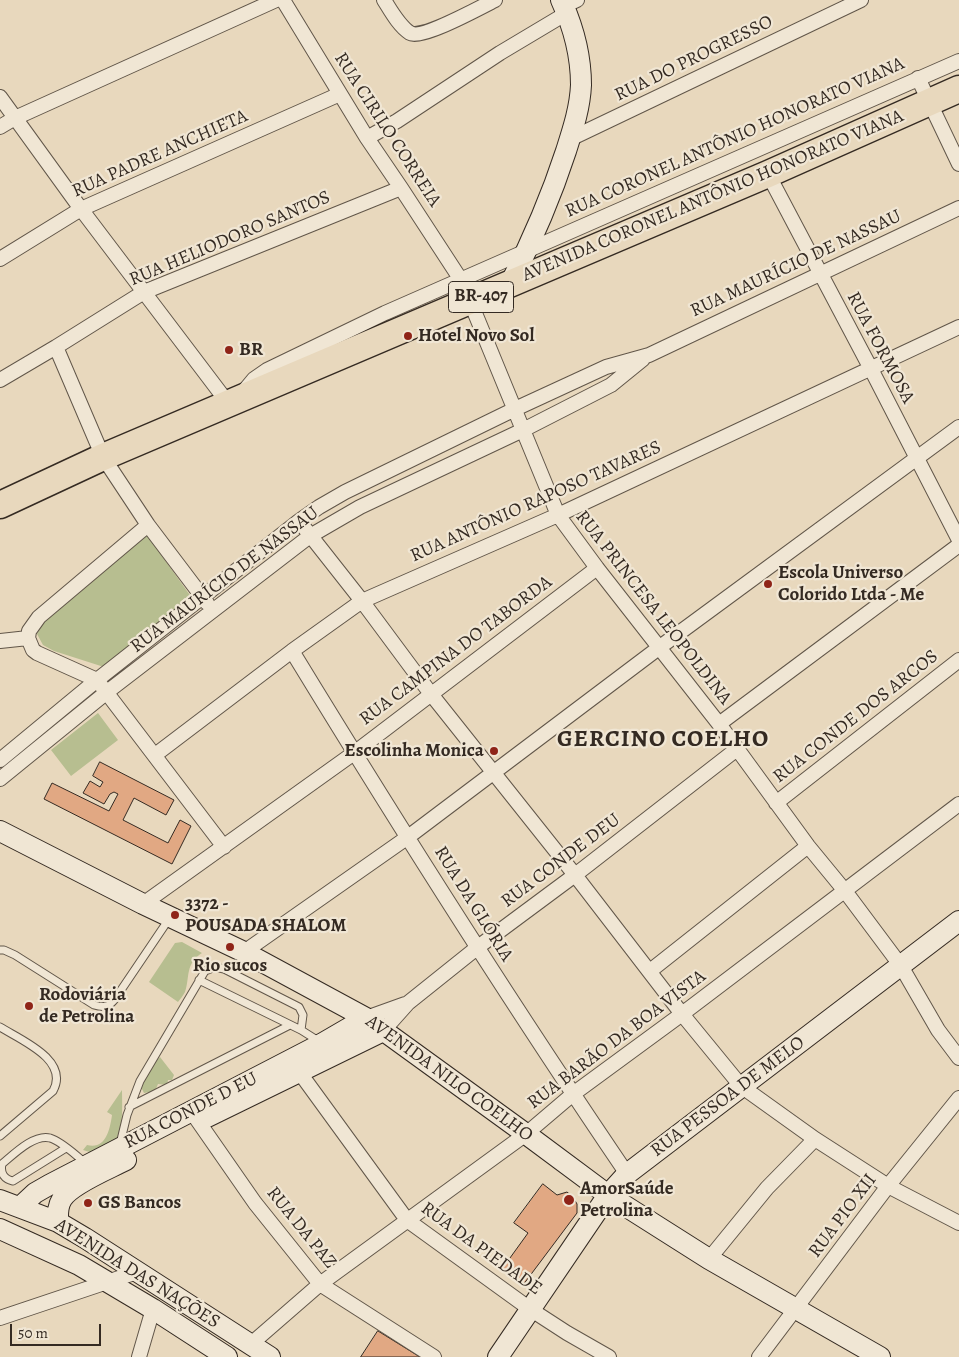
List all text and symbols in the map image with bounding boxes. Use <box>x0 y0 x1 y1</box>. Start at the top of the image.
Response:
street label: RUA DO PROGRESSO <box>611 11 777 107</box>
street label: RUA CIRILO CORREIA <box>329 48 445 212</box>
street label: RUA CORONEL ANTÔNIO HONORATO VIANA <box>562 53 908 223</box>
street label: RUA PADRE ANCHIETA <box>69 105 251 203</box>
street label: AVENIDA CORONEL ANTÔNIO HONORATO VIANA <box>519 105 907 287</box>
street label: RUA HELIODORO SANTOS <box>126 186 334 292</box>
street label: RUA MAURÍCIO DE NASSAU <box>687 205 905 323</box>
road number: BR-407 <box>448 282 514 312</box>
street label: RUA FORMOSA <box>841 288 919 408</box>
place label: Hotel Novo Sol <box>418 325 534 347</box>
marker: Hotel Novo Sol <box>402 330 414 342</box>
place label: BR <box>239 339 263 361</box>
marker: BR <box>223 344 235 356</box>
street label: RUA ANTÔNIO RAPOSO TAVARES <box>407 436 665 568</box>
street label: RUA MAURÍCIO DE NASSAU <box>126 502 324 658</box>
street label: RUA PRINCESA LEOPOLDINA <box>570 506 736 710</box>
place label: Escola Universo Colorido Ltda - Me <box>778 562 924 606</box>
street label: RUA CAMPINA DO TABORDA <box>355 571 557 731</box>
marker: Escola Universo Colorido Ltda - Me <box>762 578 774 590</box>
street label: RUA CONDE DOS ARCOS <box>769 645 943 789</box>
district label: GERCINO COELHO <box>555 726 771 754</box>
place label: Escolinha Monica <box>344 740 484 762</box>
marker: Escolinha Monica <box>488 745 500 757</box>
street label: RUA CONDE DEU <box>497 809 625 913</box>
street label: RUA DA GLÓRIA <box>428 842 518 966</box>
place label: 3372 - POUSADA SHALOM <box>185 893 346 937</box>
marker: 3372 - POUSADA SHALOM <box>169 909 181 921</box>
marker: Rio sucos <box>224 941 236 953</box>
place label: Rio sucos <box>193 955 267 977</box>
street label: RUA BARÃO DA BOA VISTA <box>523 965 711 1115</box>
place label: Rodoviária de Petrolina <box>39 984 134 1028</box>
marker: Rodoviária de Petrolina <box>23 1000 35 1012</box>
street label: AVENIDA NILO COELHO <box>361 1011 537 1147</box>
street label: RUA PESSOA DE MELO <box>646 1032 810 1162</box>
street label: RUA CONDE D EU <box>120 1067 262 1155</box>
street label: RUA PIO XII <box>804 1170 882 1262</box>
place label: AmorSaúde Petrolina <box>580 1178 674 1222</box>
street label: RUA DA PAZ <box>261 1182 341 1274</box>
place label: GS Bancos <box>98 1192 181 1214</box>
marker: AmorSaúde Petrolina <box>562 1193 576 1207</box>
marker: GS Bancos <box>82 1197 94 1209</box>
street label: RUA DA PIEDADE <box>416 1197 546 1301</box>
street label: AVENIDA DAS NAÇÕES <box>50 1214 224 1334</box>
scale bar <box>12 1314 104 1346</box>
text: 50 m <box>18 1323 48 1343</box>

